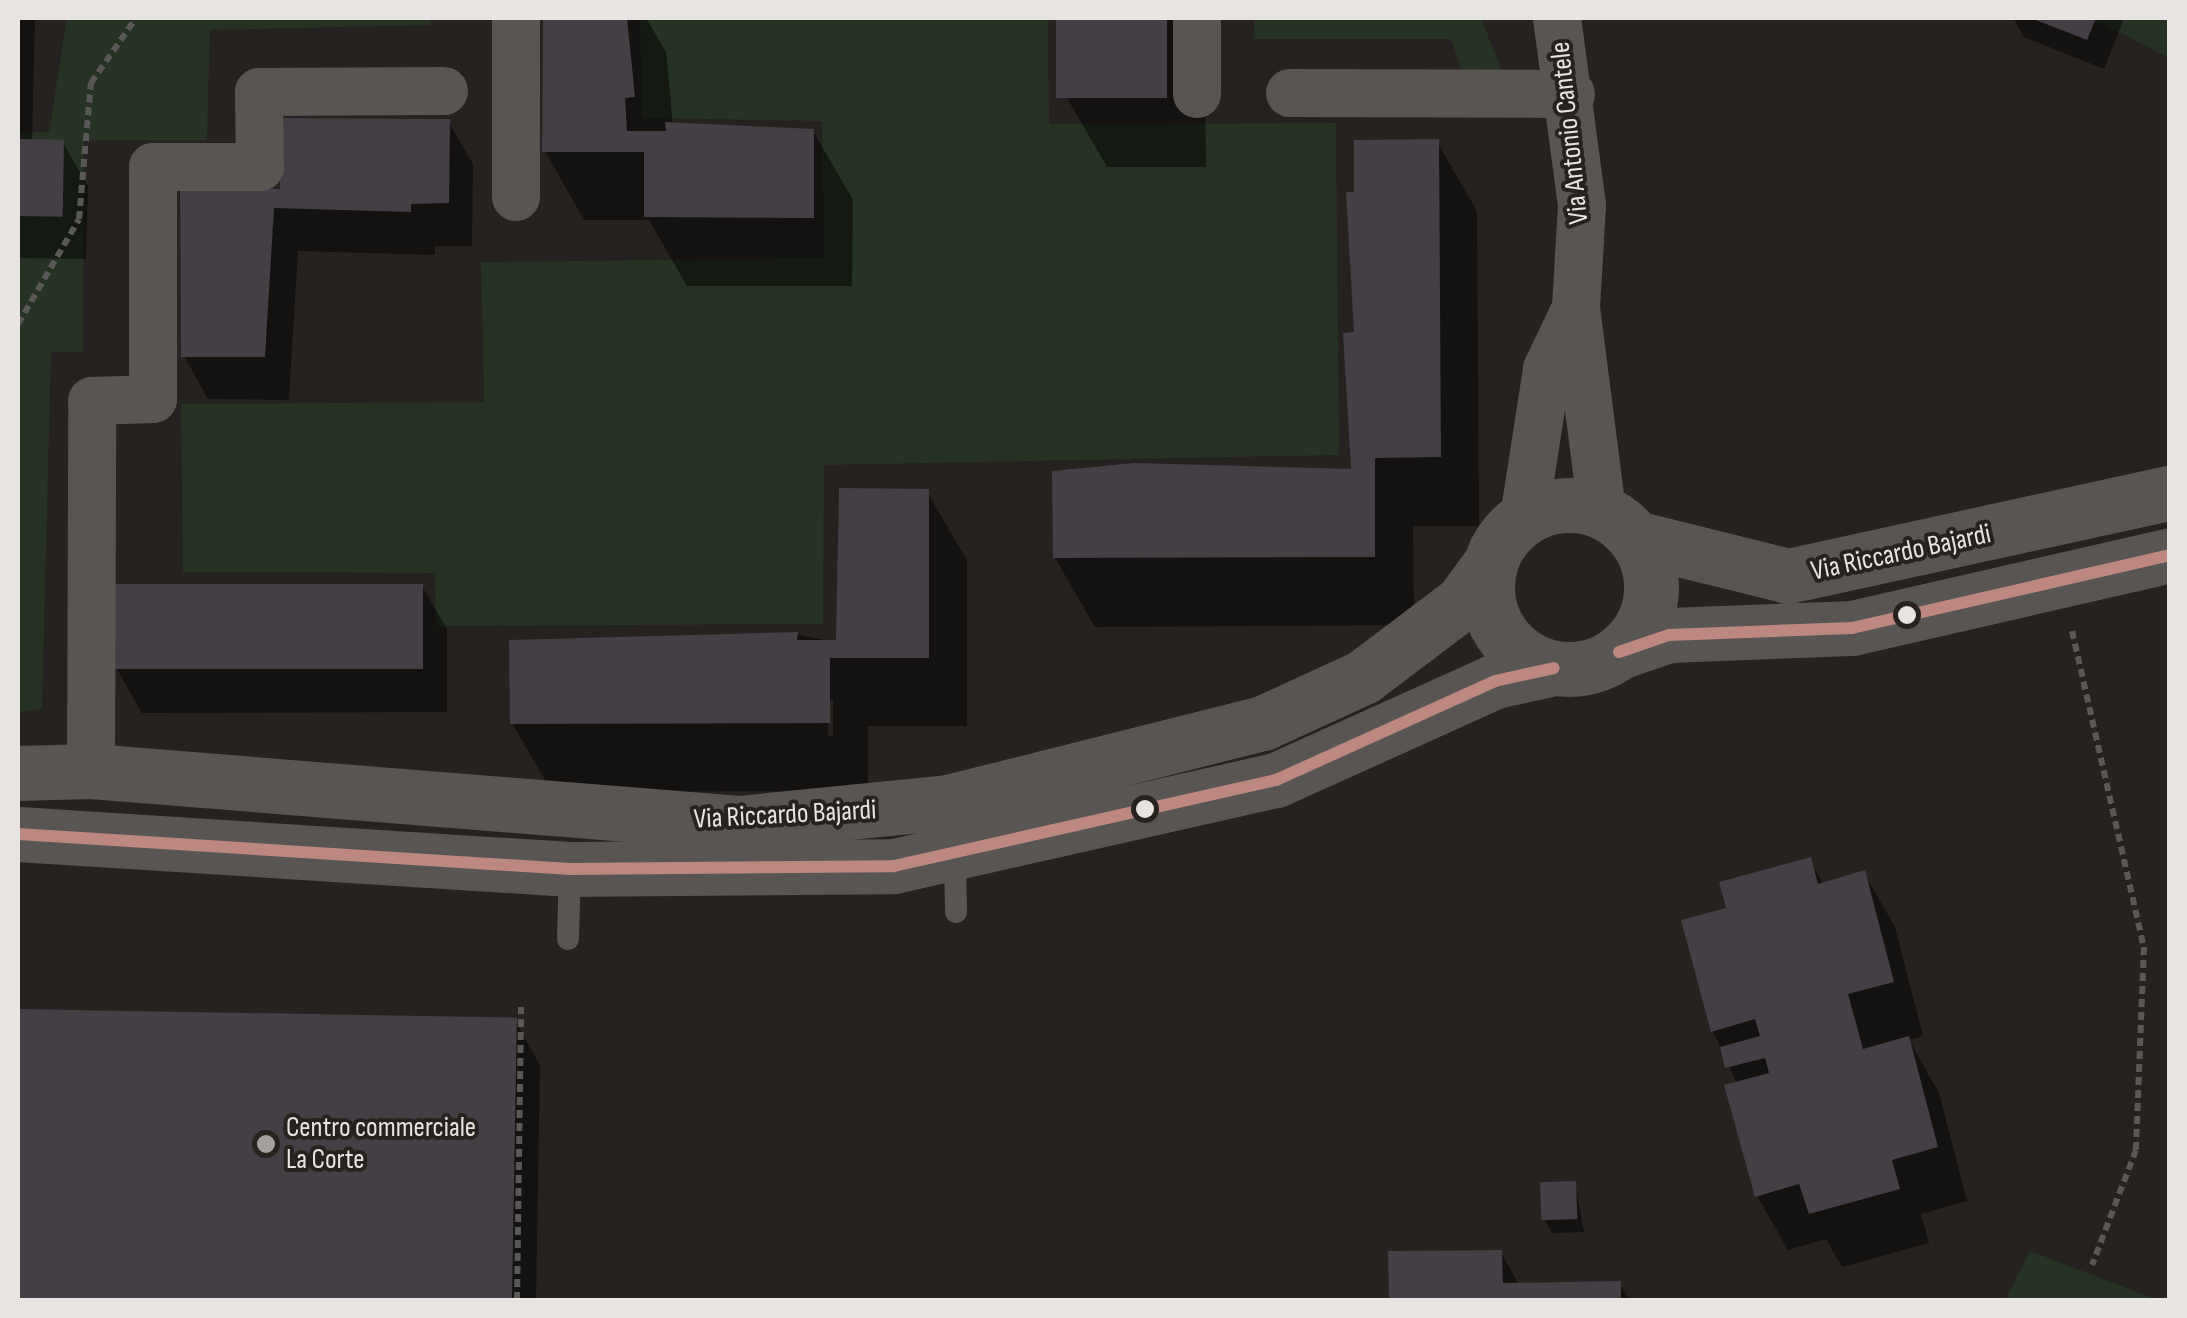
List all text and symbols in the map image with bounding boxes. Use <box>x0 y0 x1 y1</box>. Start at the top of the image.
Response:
street label: Via Antonio Cantele <box>1544 40 1596 226</box>
street label: Via Riccardo Bajardi <box>1808 518 1994 588</box>
unlabelled marker <box>1897 605 1917 625</box>
street label: Via Riccardo Bajardi <box>693 793 877 837</box>
unlabelled marker <box>1135 799 1155 819</box>
place label: Centro commerciale La Corte <box>286 1111 476 1177</box>
marker: Centro commerciale La Corte <box>255 1133 277 1155</box>

